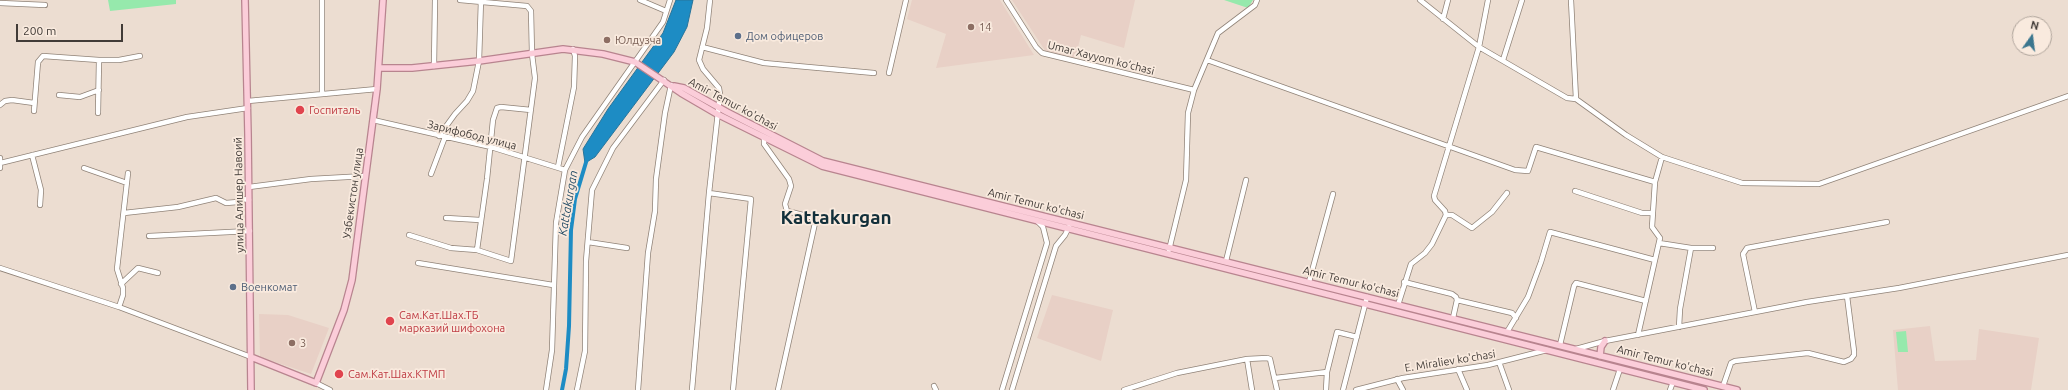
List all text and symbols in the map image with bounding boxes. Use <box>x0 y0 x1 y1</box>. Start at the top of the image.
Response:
scale bar <box>18 16 125 42</box>
north arrow <box>2012 16 2052 56</box>
text: N <box>2029 19 2040 32</box>
place label: 14 <box>979 20 991 34</box>
marker: 14 <box>966 22 976 32</box>
text: 200 m <box>23 24 56 37</box>
place label: Дом офицеров <box>746 29 823 43</box>
marker: Дом офицеров <box>733 31 743 41</box>
place label: Юлдузча <box>615 33 661 47</box>
marker: Юлдузча <box>602 35 612 45</box>
street label: Umar Xayyom ko‘chasi <box>1046 38 1156 78</box>
street label: Amir Temur ko'chasi <box>686 75 780 133</box>
place label: Госпиталь <box>309 103 360 117</box>
marker: Госпиталь <box>294 104 306 116</box>
street label: Зарифобод улица <box>426 118 518 152</box>
street label: улица Алишер Навоий <box>231 137 247 253</box>
street label: Узбекистон улица <box>340 147 366 239</box>
water label: Kattakurgan <box>555 169 581 237</box>
street label: Amir Temur ko'chasi <box>986 186 1086 222</box>
district label: Kattakurgan <box>780 207 892 229</box>
street label: Amir Temur ko'chasi <box>1301 264 1401 300</box>
place label: Военкомат <box>241 280 297 294</box>
marker: Военкомат <box>228 282 238 292</box>
place label: Сам.Кат.Шах.ТБ марказий шифохона <box>399 308 505 334</box>
marker: Сам.Кат.Шах.ТБ марказий шифохона <box>384 315 396 327</box>
place label: 3 <box>300 336 306 350</box>
marker: 3 <box>287 338 297 348</box>
street label: Amir Temur ko'chasi <box>1615 343 1715 379</box>
street label: E. Miraliev ko'chasi <box>1404 347 1496 375</box>
place label: Сам.Кат.Шах.КТМП <box>348 367 445 381</box>
marker: Сам.Кат.Шах.КТМП <box>333 368 345 380</box>

